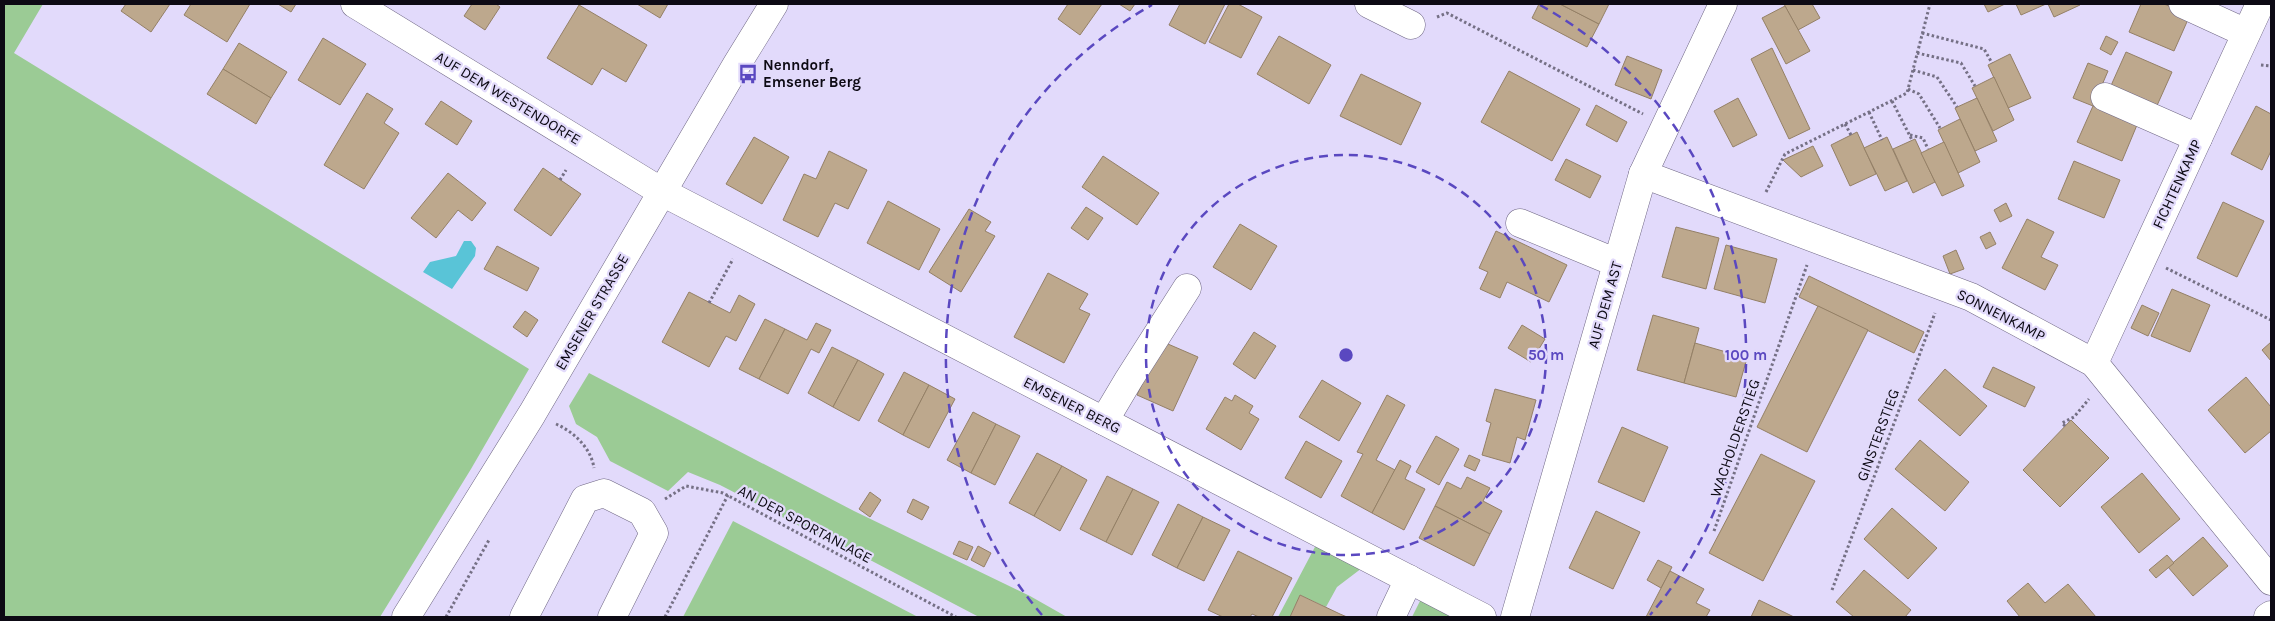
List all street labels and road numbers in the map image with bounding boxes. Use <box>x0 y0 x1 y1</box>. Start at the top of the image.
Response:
street label: AUF DEM WESTENDORFE <box>432 47 584 149</box>
street label: FICHTENKAMP <box>2149 137 2205 231</box>
street label: EMSENER STRASSE <box>551 251 633 373</box>
street label: AUF DEM AST <box>1584 259 1626 351</box>
street label: SONNENKAMP <box>1954 285 2048 345</box>
street label: EMSENER BERG <box>1020 373 1124 437</box>
street label: WACHOLDERSTIEG <box>1706 377 1764 499</box>
street label: GINSTERSTIEG <box>1853 386 1903 484</box>
street label: AN DER SPORTANLAGE <box>735 481 875 567</box>

